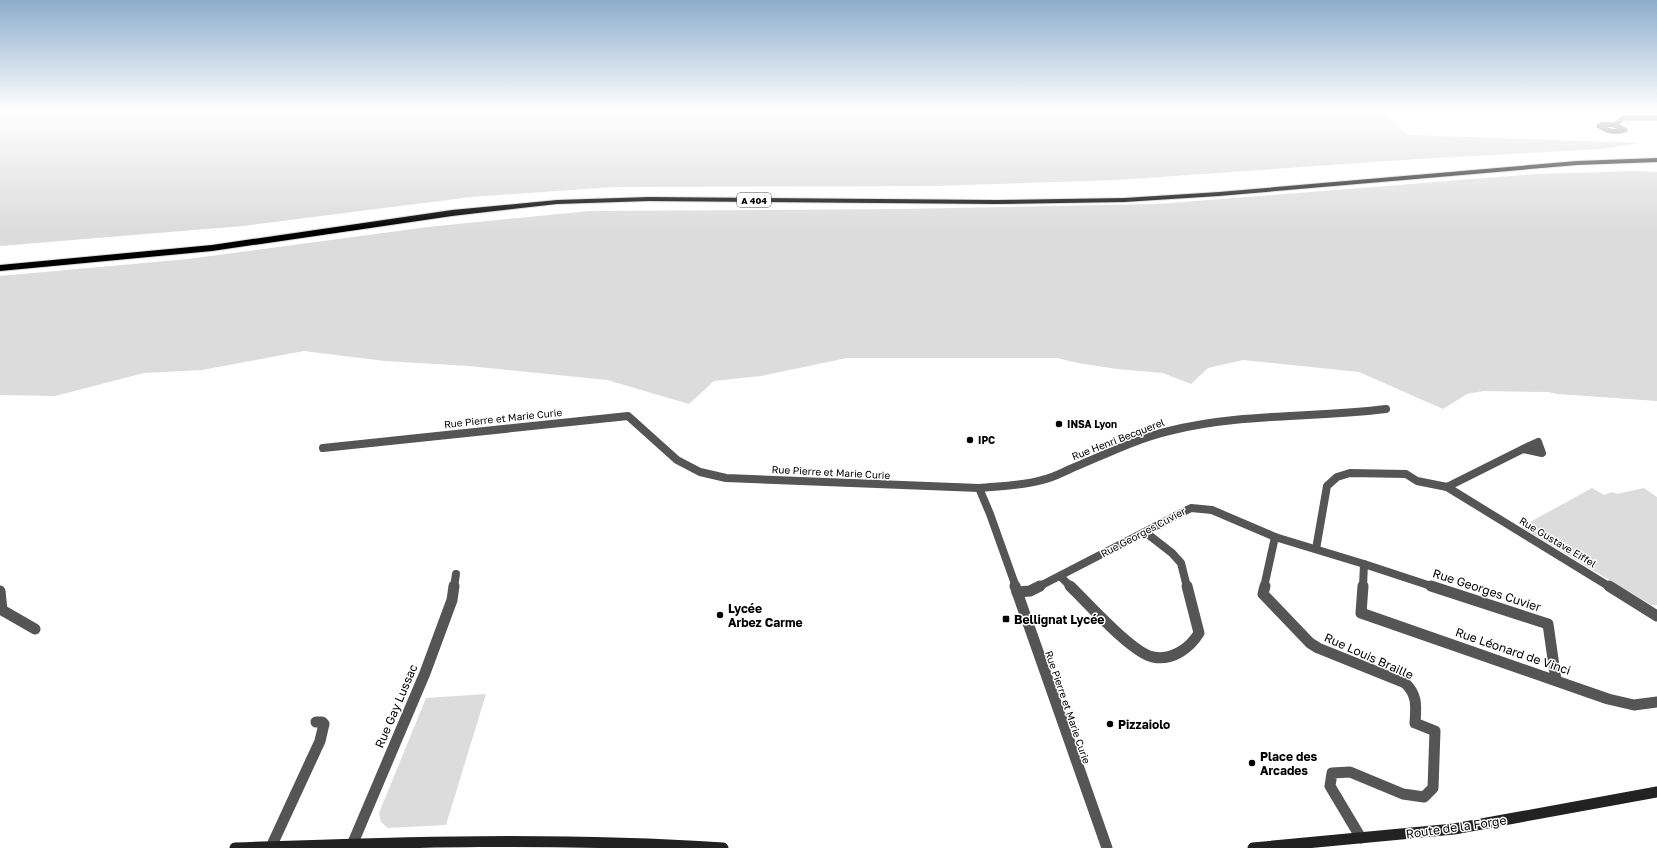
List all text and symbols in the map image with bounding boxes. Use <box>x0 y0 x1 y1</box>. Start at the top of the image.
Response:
road number: A 404 <box>737 193 771 207</box>
street label: Rue Pierre et Marie Curie <box>443 406 563 430</box>
street label: Rue Henri Becquerel <box>1070 416 1166 462</box>
place label: INSA Lyon <box>1067 418 1117 430</box>
marker: INSA Lyon <box>1054 419 1064 429</box>
place label: IPC <box>978 434 995 446</box>
marker: IPC <box>965 435 975 445</box>
street label: Rue Pierre et Marie Curie <box>771 463 891 481</box>
street label: Rue Georges Cuvier <box>1099 505 1187 559</box>
street label: Rue Gustave Eiffel <box>1517 514 1599 570</box>
street label: Rue Georges Cuvier <box>1431 565 1543 615</box>
place label: Lycée Arbez Carme <box>728 601 802 630</box>
marker: Lycée Arbez Carme <box>715 610 725 620</box>
place label: Bellignat Lycée <box>1014 612 1104 627</box>
marker: Bellignat Lycée <box>1001 614 1011 624</box>
street label: Rue Léonard de Vinci <box>1453 624 1573 678</box>
street label: Rue Louis Braille <box>1322 630 1416 682</box>
street label: Rue Pierre et Marie Curie <box>1043 649 1093 765</box>
street label: Rue Gay Lussac <box>372 661 421 750</box>
place label: Pizzaiolo <box>1118 717 1170 732</box>
marker: Pizzaiolo <box>1105 719 1115 729</box>
place label: Place des Arcades <box>1260 749 1317 778</box>
marker: Place des Arcades <box>1247 758 1257 768</box>
street label: Route de la Forge <box>1405 813 1507 841</box>

